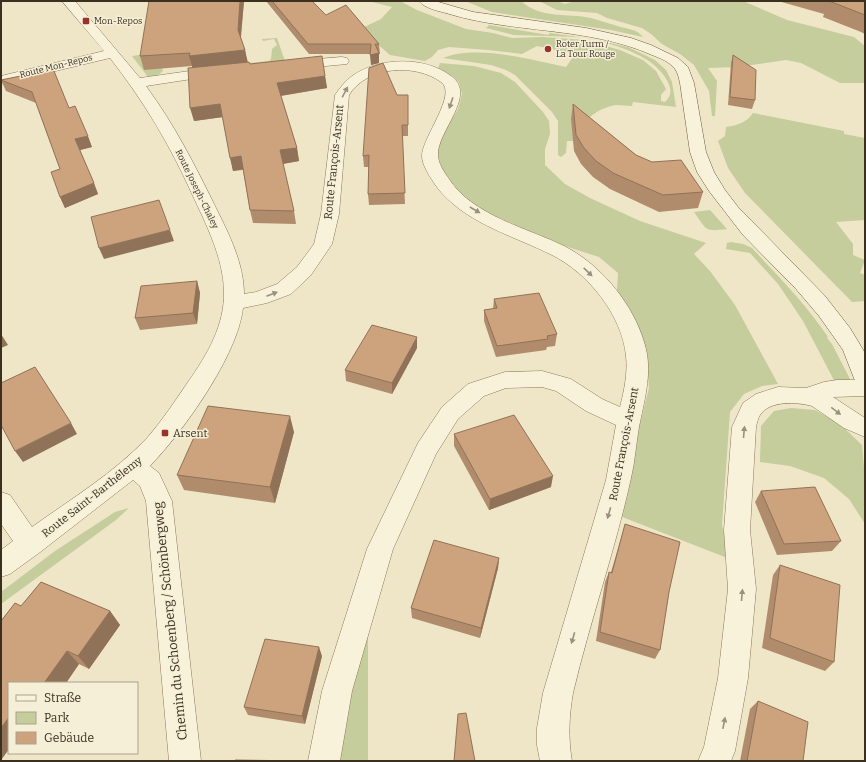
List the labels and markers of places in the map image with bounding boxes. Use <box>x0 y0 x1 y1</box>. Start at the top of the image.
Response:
marker: Mon-Repos <box>81 16 91 26</box>
place label: Mon-Repos <box>94 16 142 26</box>
place label: Roter Turm / La Tour Rouge <box>556 39 615 59</box>
marker: Roter Turm / La Tour Rouge <box>543 44 553 54</box>
place label: Arsent <box>173 427 208 440</box>
marker: Arsent <box>160 428 170 438</box>

